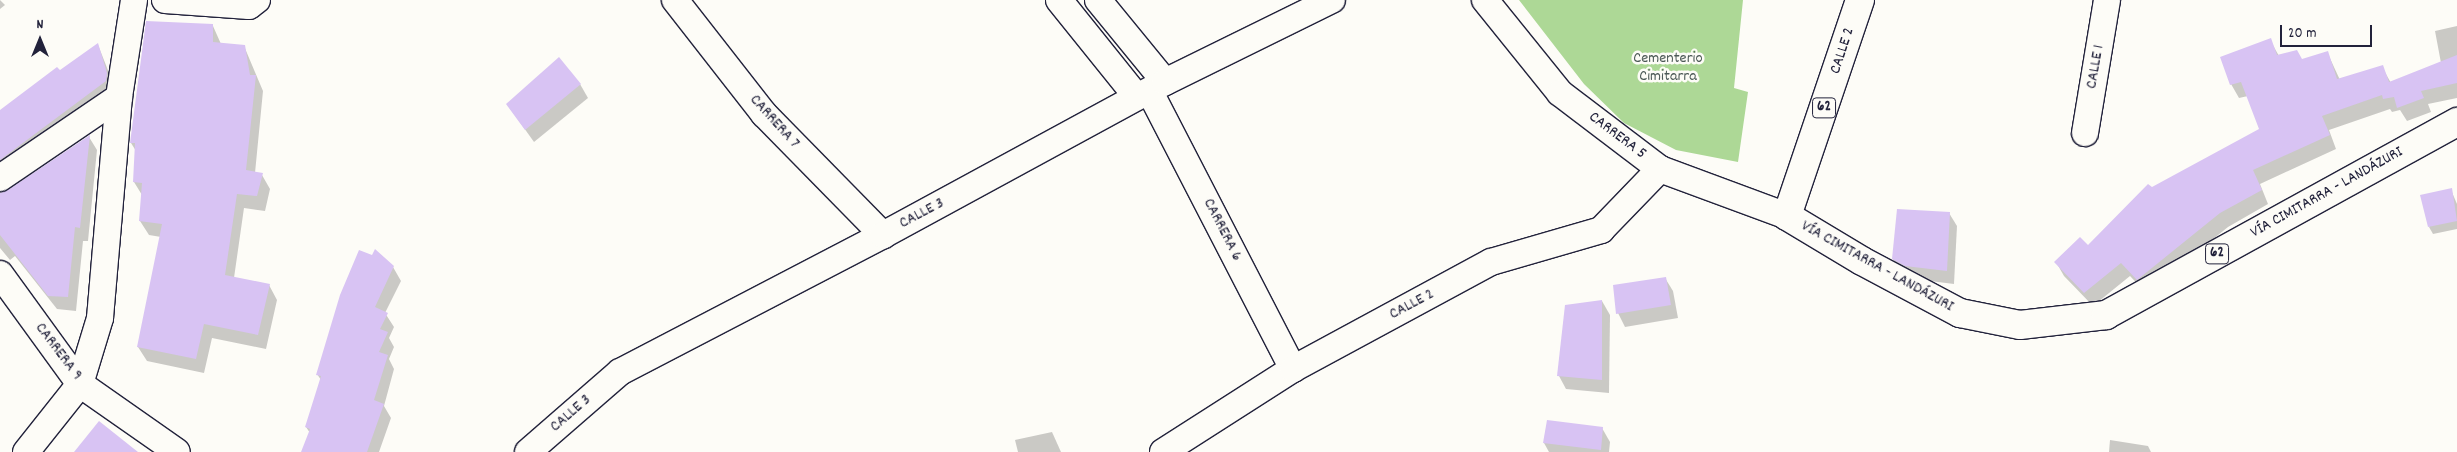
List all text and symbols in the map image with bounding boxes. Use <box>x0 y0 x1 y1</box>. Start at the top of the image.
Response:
north arrow <box>15 15 65 65</box>
text: N <box>37 15 43 35</box>
scale bar <box>2282 15 2374 47</box>
text: 20 m <box>2288 23 2316 45</box>
street label: CALLE 2 <box>1827 25 1859 77</box>
street label: CALLE 1 <box>2083 44 2109 90</box>
park label: Cementerio Cimitarra <box>1633 49 1703 87</box>
street label: CARRERA 7 <box>745 91 803 153</box>
road number: 62 <box>1812 96 1836 120</box>
street label: CARRERA 5 <box>1584 108 1650 164</box>
street label: VÍA CIMITARRA - LANDÁZURI <box>2247 143 2407 243</box>
street label: CALLE 3 <box>896 194 948 234</box>
street label: CARRERA 6 <box>1198 196 1246 264</box>
street label: VÍA CIMITARRA - LANDÁZURI <box>1797 217 1957 317</box>
road number: 62 <box>2204 242 2230 266</box>
street label: CALLE 2 <box>1386 285 1438 325</box>
street label: CARRERA 9 <box>30 319 86 385</box>
street label: CALLE 3 <box>547 391 595 437</box>

